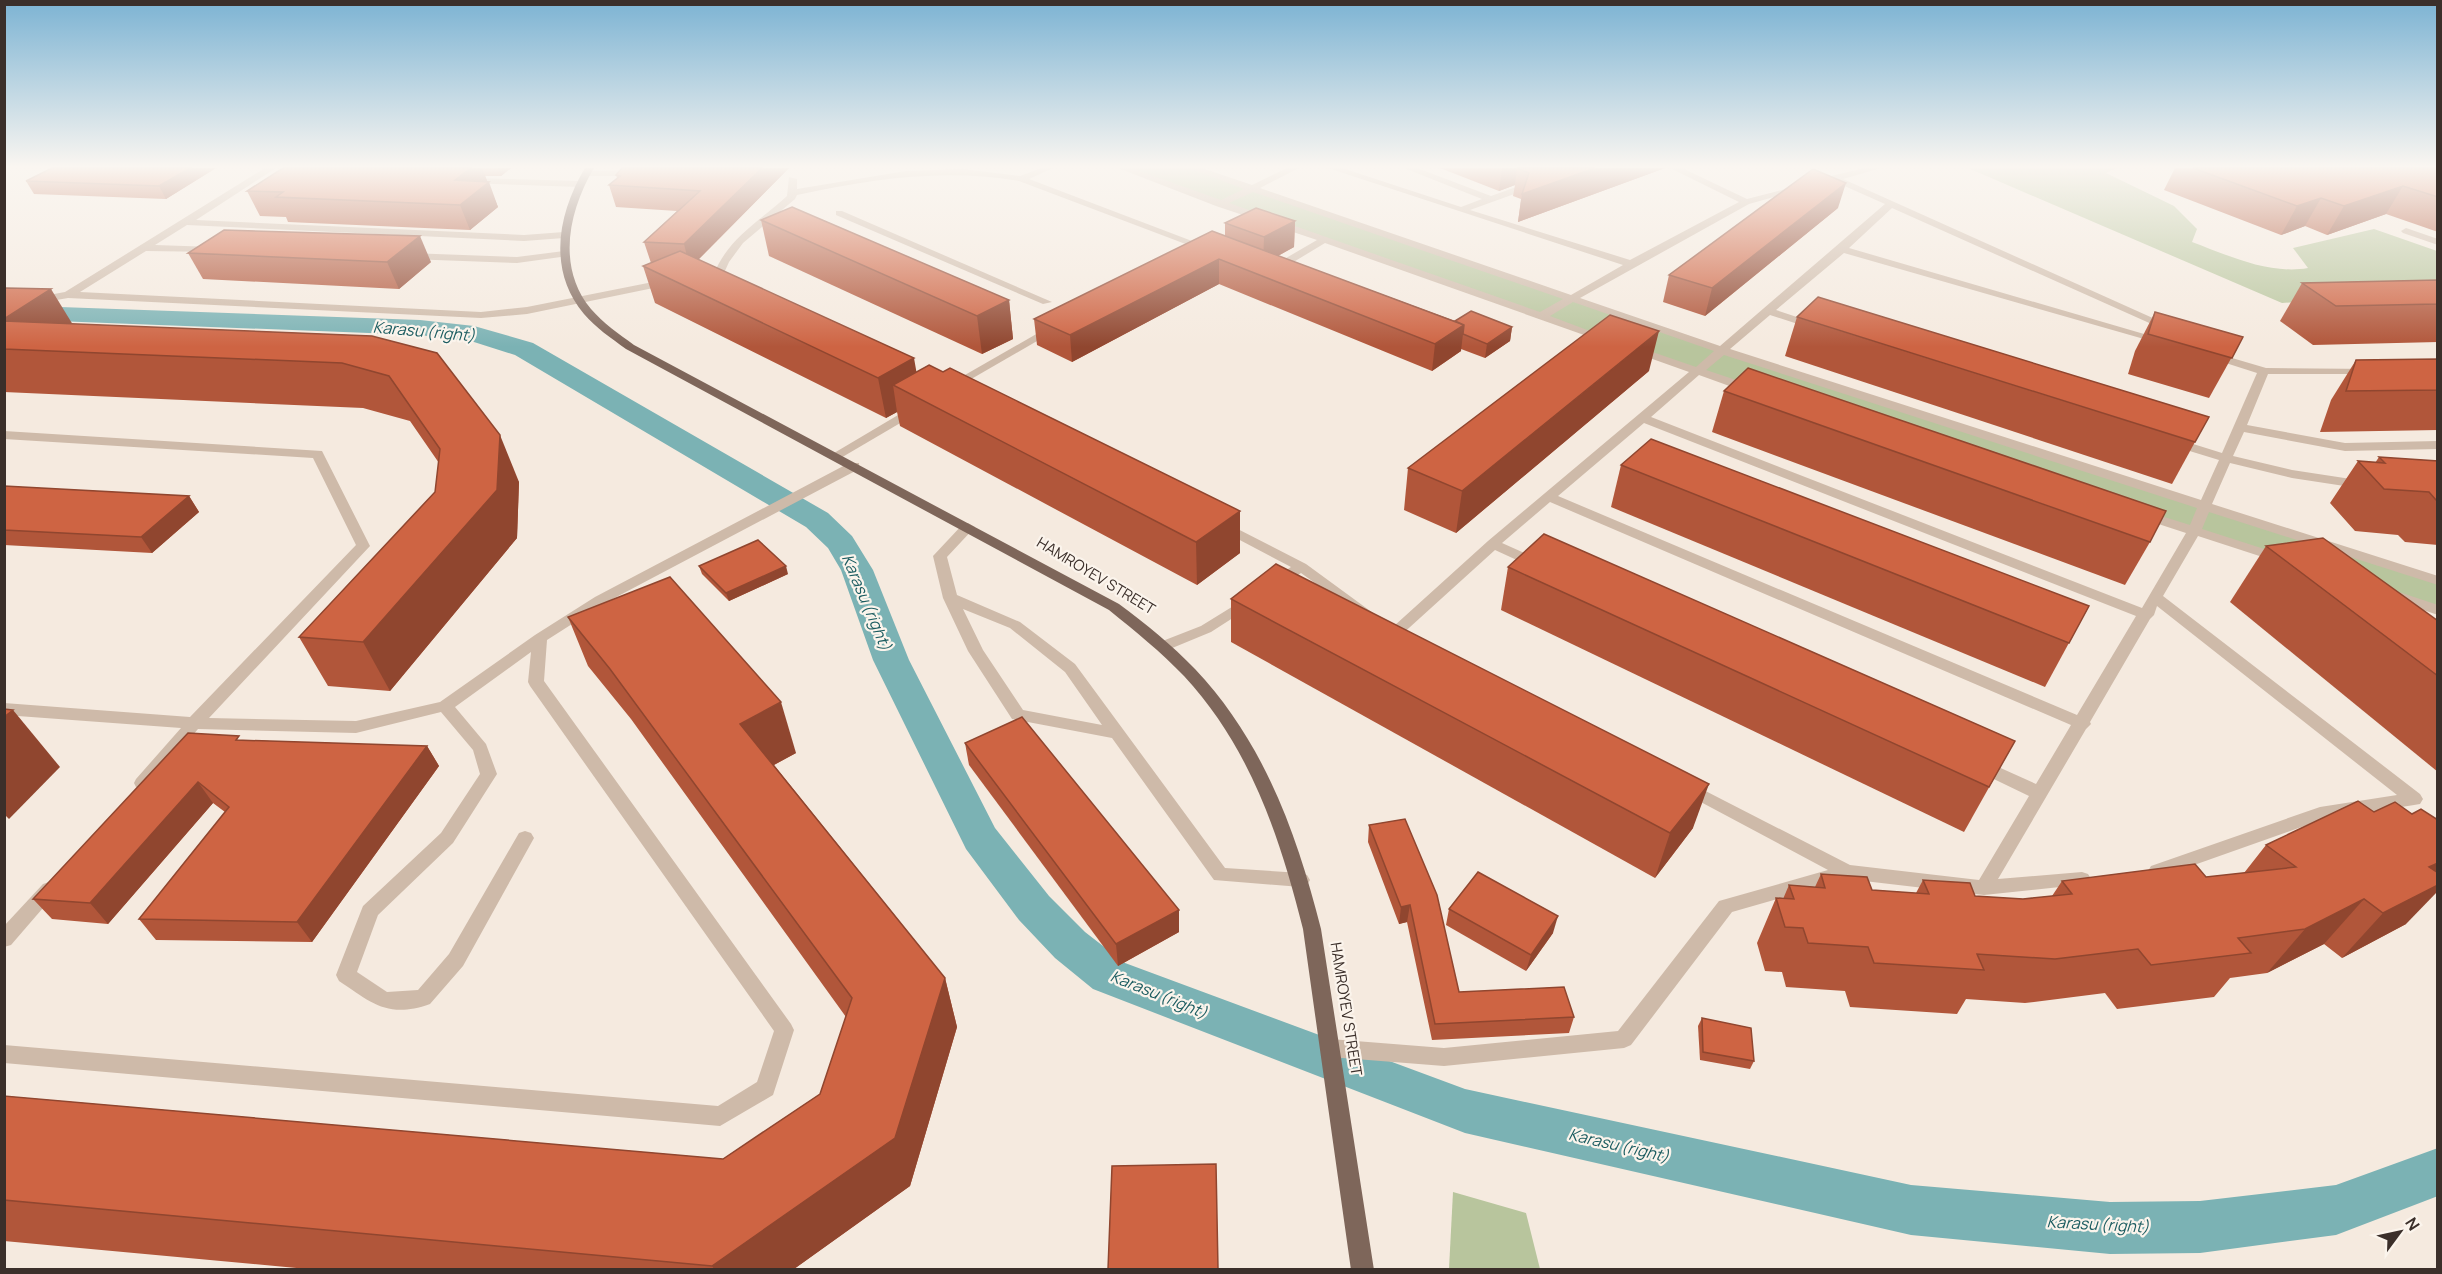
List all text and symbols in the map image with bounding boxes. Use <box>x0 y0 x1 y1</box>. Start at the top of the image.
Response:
water label: Karasu (right) <box>372 316 476 346</box>
street label: HAMROYEV STREET <box>1033 532 1160 619</box>
water label: Karasu (right) <box>837 551 897 654</box>
street label: HAMROYEV STREET <box>1326 941 1367 1077</box>
water label: Karasu (right) <box>1107 965 1211 1023</box>
water label: Karasu (right) <box>1567 1123 1672 1167</box>
north arrow <box>2370 1202 2430 1262</box>
water label: Karasu (right) <box>2046 1210 2150 1238</box>
text: N <box>2400 1213 2425 1235</box>

